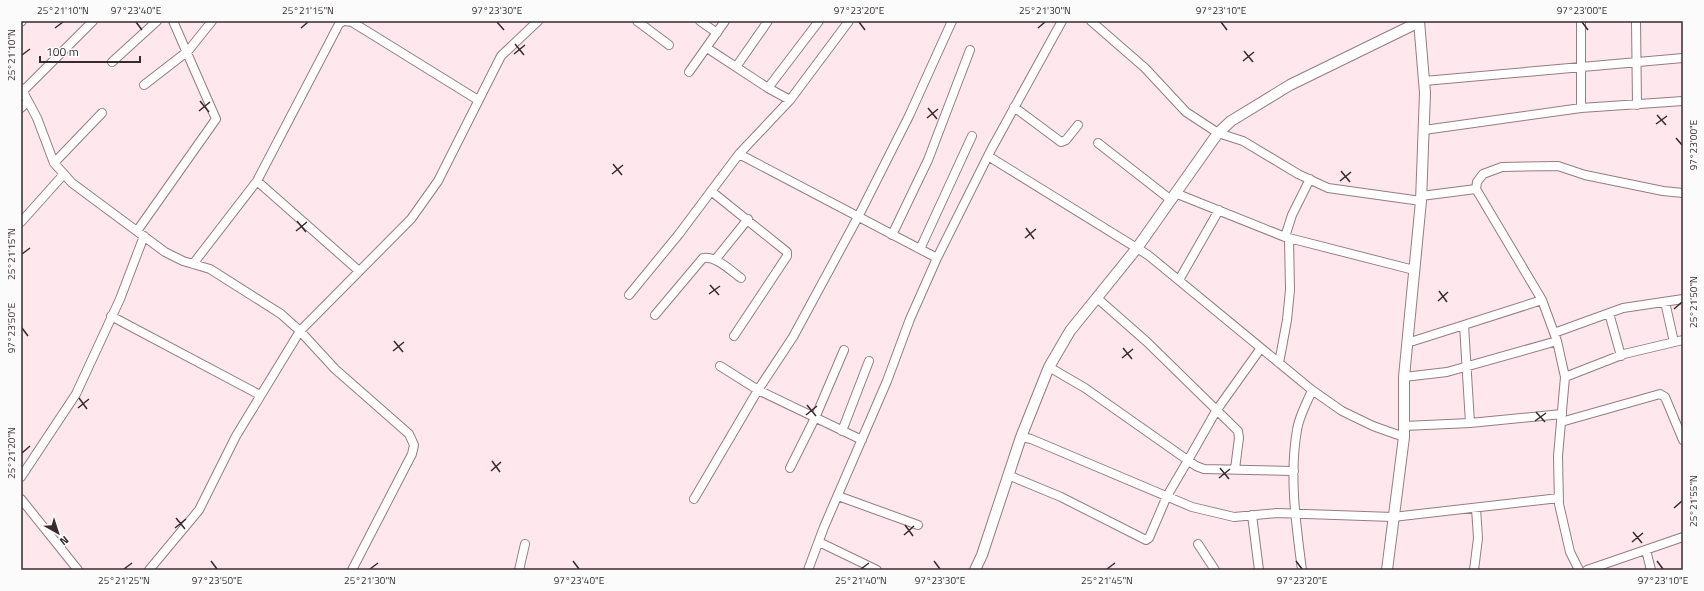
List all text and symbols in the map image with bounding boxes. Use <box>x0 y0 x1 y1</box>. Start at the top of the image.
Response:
text: 25°21'10"N <box>37 3 89 18</box>
text: 97°23'40"E <box>111 3 162 18</box>
text: 25°21'15"N <box>282 3 334 18</box>
text: 97°23'30"E <box>472 3 523 18</box>
text: 97°23'20"E <box>834 3 885 18</box>
text: 25°21'30"N <box>1019 3 1071 18</box>
text: 97°23'10"E <box>1196 3 1247 18</box>
text: 97°23'00"E <box>1557 3 1608 18</box>
text: 25°21'10"N <box>4 29 19 81</box>
scale bar <box>40 38 140 64</box>
text: 100 m <box>46 42 79 61</box>
text: 97°23'00"E <box>1686 119 1701 170</box>
text: 25°21'15"N <box>4 228 19 280</box>
text: 25°21'50"N <box>1686 276 1701 328</box>
text: 97°23'50"E <box>4 302 19 353</box>
text: 25°21'20"N <box>4 427 19 479</box>
text: 25°21'55"N <box>1686 475 1701 527</box>
north arrow <box>38 513 78 553</box>
text: N <box>56 532 72 549</box>
text: 25°21'25"N <box>98 573 150 588</box>
text: 97°23'50"E <box>192 573 243 588</box>
text: 25°21'30"N <box>344 573 396 588</box>
text: 97°23'40"E <box>554 573 605 588</box>
text: 25°21'40"N <box>835 573 887 588</box>
text: 97°23'30"E <box>915 573 966 588</box>
text: 25°21'45"N <box>1081 573 1133 588</box>
text: 97°23'20"E <box>1277 573 1328 588</box>
text: 97°23'10"E <box>1638 573 1689 588</box>

